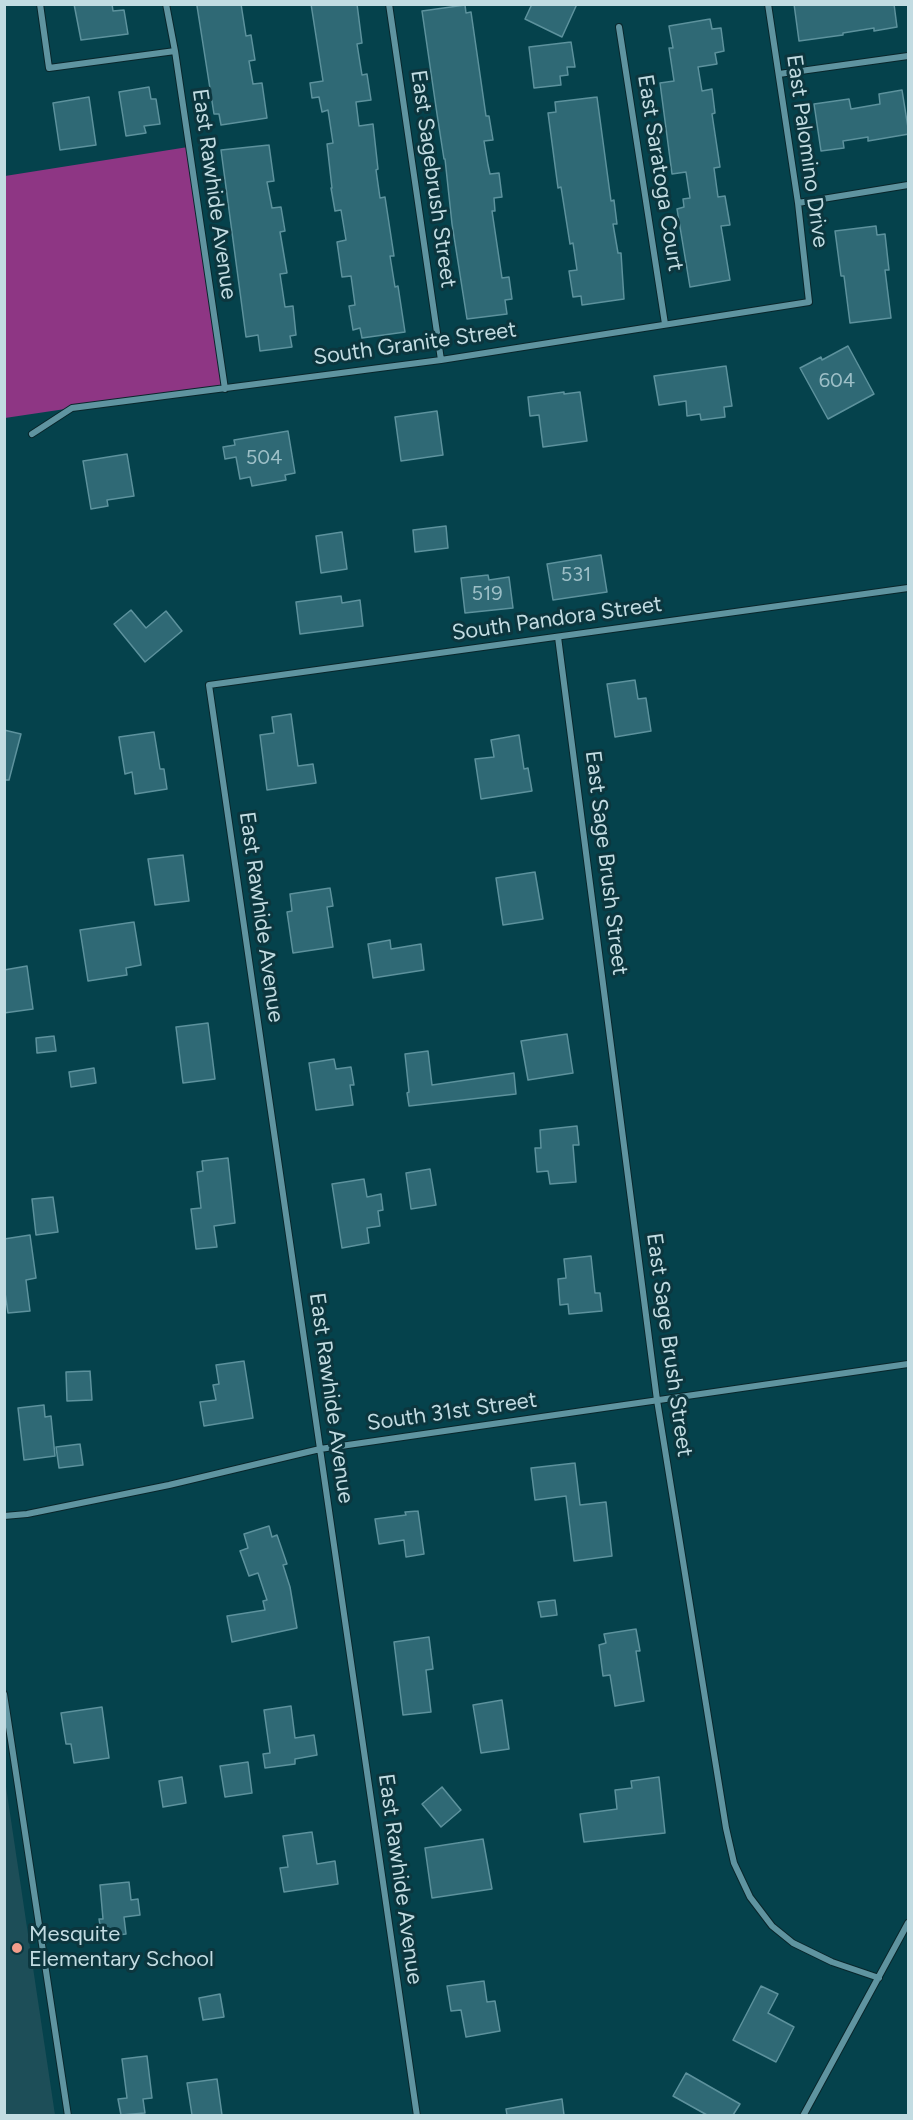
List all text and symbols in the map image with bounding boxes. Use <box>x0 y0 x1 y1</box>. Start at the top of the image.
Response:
street label: East Palomino Drive <box>780 53 834 249</box>
street label: East Sagebrush Street <box>405 68 461 290</box>
street label: East Saratoga Court <box>631 73 689 273</box>
street label: East Rawhide Avenue <box>186 87 242 301</box>
street label: South Granite Street <box>312 317 518 371</box>
house number: 604 <box>819 369 855 393</box>
house number: 504 <box>246 446 282 470</box>
house number: 531 <box>561 563 591 587</box>
house number: 519 <box>471 582 503 606</box>
street label: South Pandora Street <box>450 591 664 647</box>
street label: East Sage Brush Street <box>579 749 633 977</box>
street label: East Rawhide Avenue <box>233 810 289 1024</box>
street label: East Sage Brush Street <box>640 1231 698 1459</box>
street label: East Rawhide Avenue <box>303 1291 359 1505</box>
street label: South 31st Street <box>365 1387 539 1437</box>
street label: East Rawhide Avenue <box>372 1772 428 1986</box>
place label: Mesquite Elementary School <box>29 1922 214 1974</box>
marker: Mesquite Elementary School <box>10 1941 24 1955</box>

